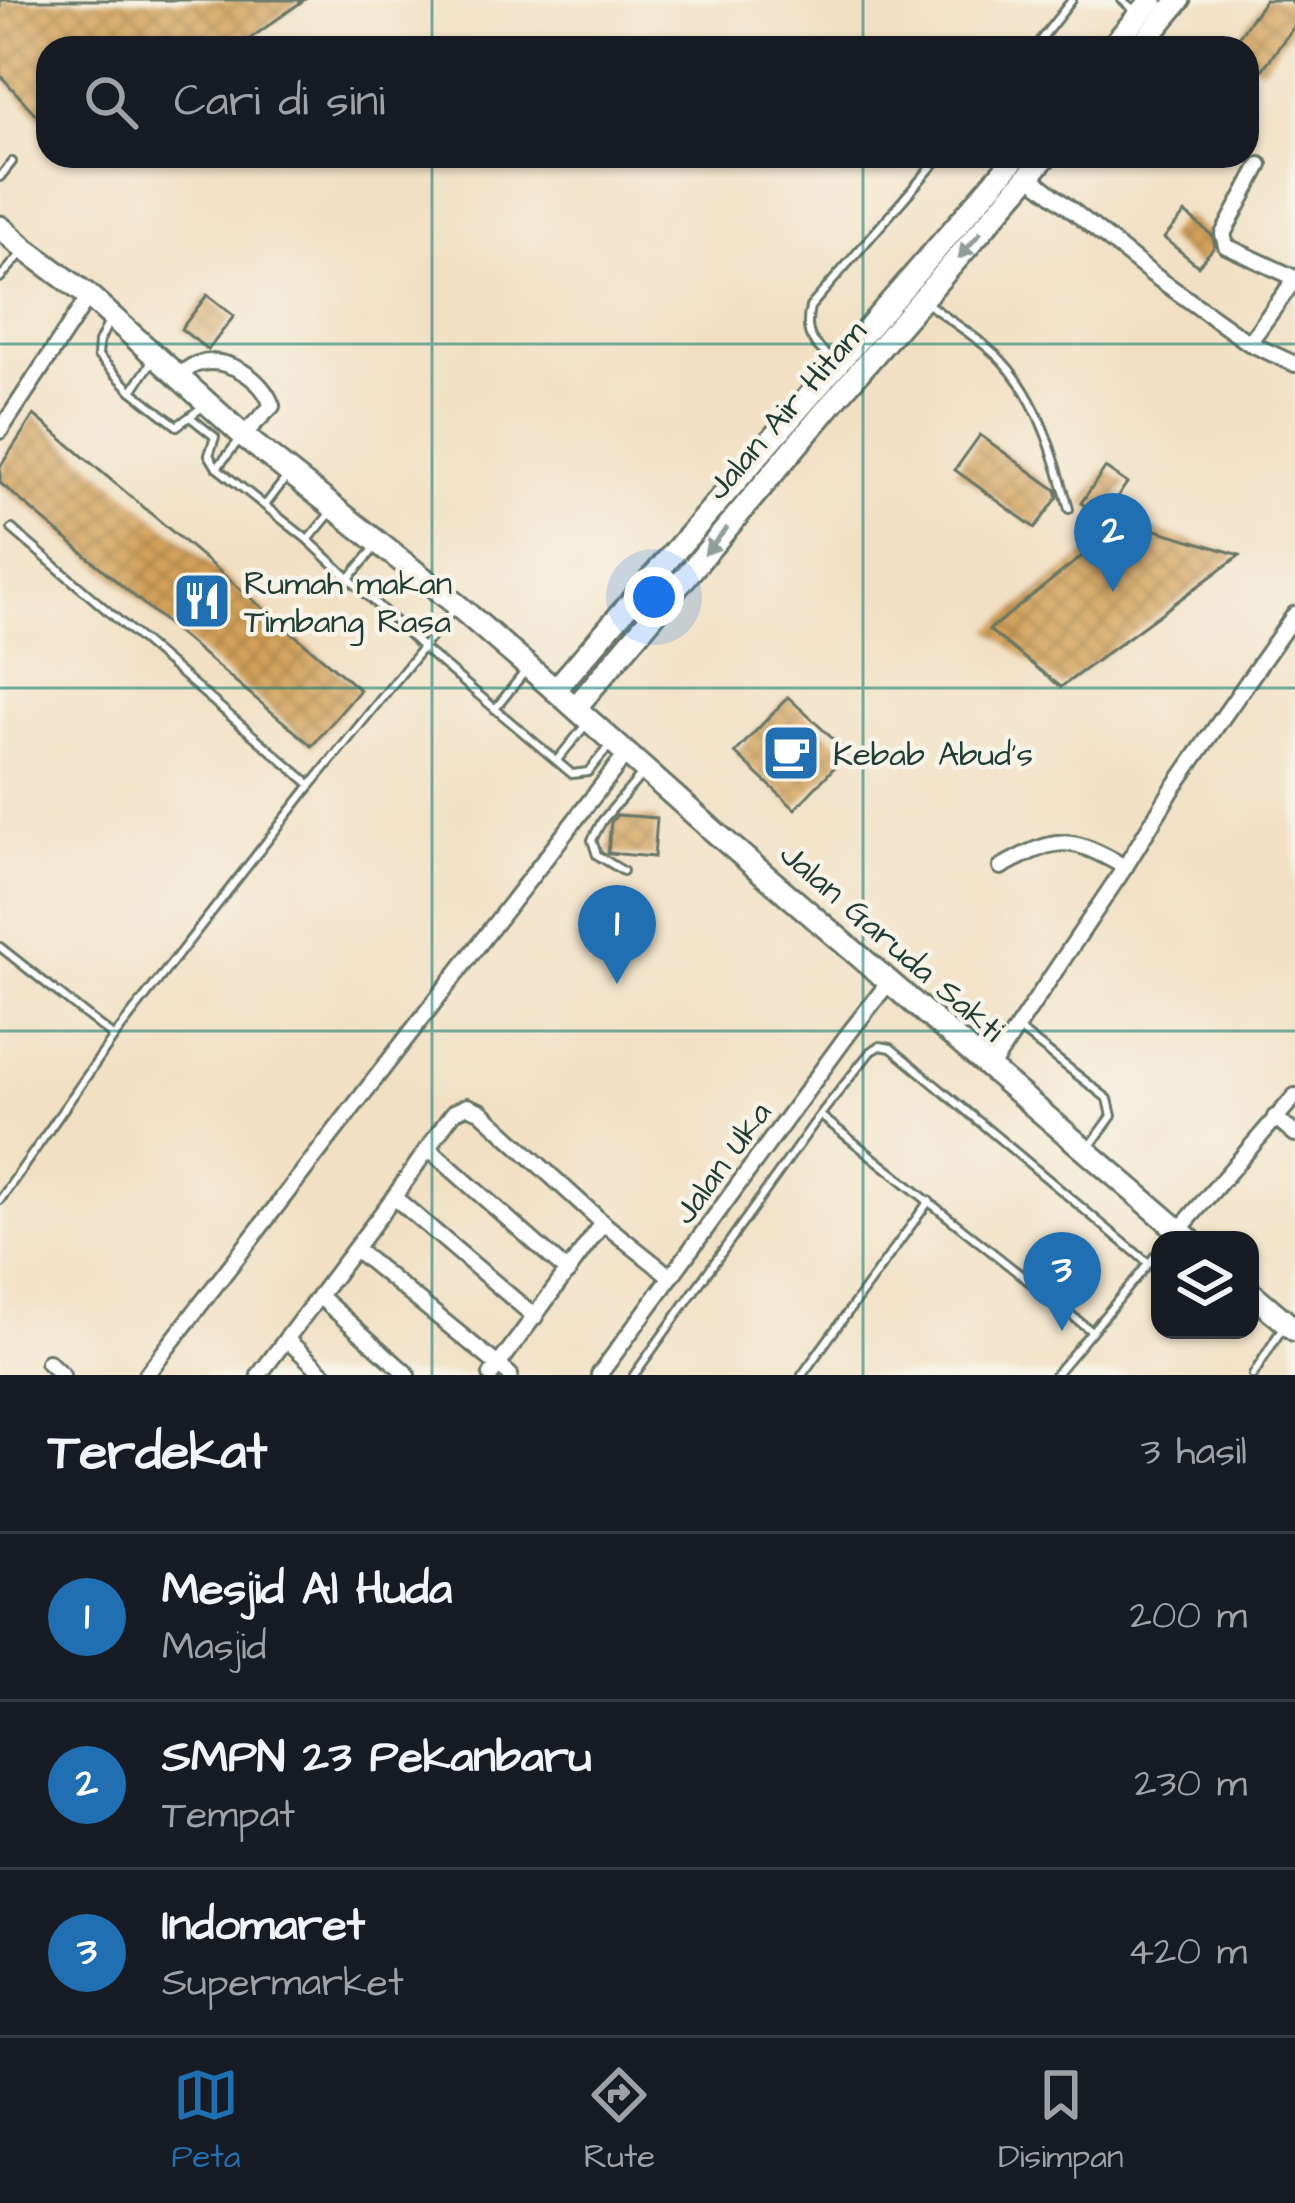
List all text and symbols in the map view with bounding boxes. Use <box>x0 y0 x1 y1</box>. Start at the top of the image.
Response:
search box <box>36 36 1259 168</box>
icon: search <box>78 69 144 135</box>
text: Cari di sini <box>174 71 385 133</box>
one-way arrow <box>958 230 984 260</box>
street label: Jalan Air Hitam <box>696 310 878 510</box>
pin: 2 <box>1074 493 1152 592</box>
one-way arrow <box>703 526 730 556</box>
place label: Rumah makan Timbang Rasa <box>244 561 452 647</box>
your location <box>624 567 684 627</box>
restaurant icon: Rumah makan Timbang Rasa <box>171 570 233 632</box>
cafe icon: Kebab Abud's <box>760 722 822 784</box>
place label: Kebab Abud's <box>833 732 1033 778</box>
street label: Jalan Garuda Sakti <box>769 832 1014 1053</box>
pin: 1 <box>578 885 656 984</box>
street label: Jalan Uka <box>662 1092 783 1234</box>
map controls <box>1151 1231 1259 1339</box>
button: layers <box>1151 1231 1259 1339</box>
pin: 3 <box>1023 1232 1101 1331</box>
text: Terdekat <box>48 1418 267 1489</box>
text: 3 hasil <box>1141 1426 1247 1480</box>
text: Mesjid Al Huda <box>162 1559 452 1621</box>
text: 1 <box>85 1590 90 1644</box>
text: 200 m <box>1130 1590 1247 1644</box>
text: Masjid <box>162 1621 267 1675</box>
text: SMPN 23 Pekanbaru <box>162 1727 592 1789</box>
text: 2 <box>76 1758 98 1812</box>
text: 230 m <box>1134 1758 1247 1812</box>
text: Tempat <box>162 1789 295 1843</box>
text: Indomaret <box>162 1895 365 1957</box>
text: 3 <box>77 1926 97 1980</box>
text: 420 m <box>1128 1926 1247 1980</box>
text: Supermarket <box>162 1957 404 2011</box>
tab: Peta <box>172 2062 241 2180</box>
tab: Rute <box>584 2062 655 2180</box>
tab: Disimpan <box>998 2062 1123 2180</box>

